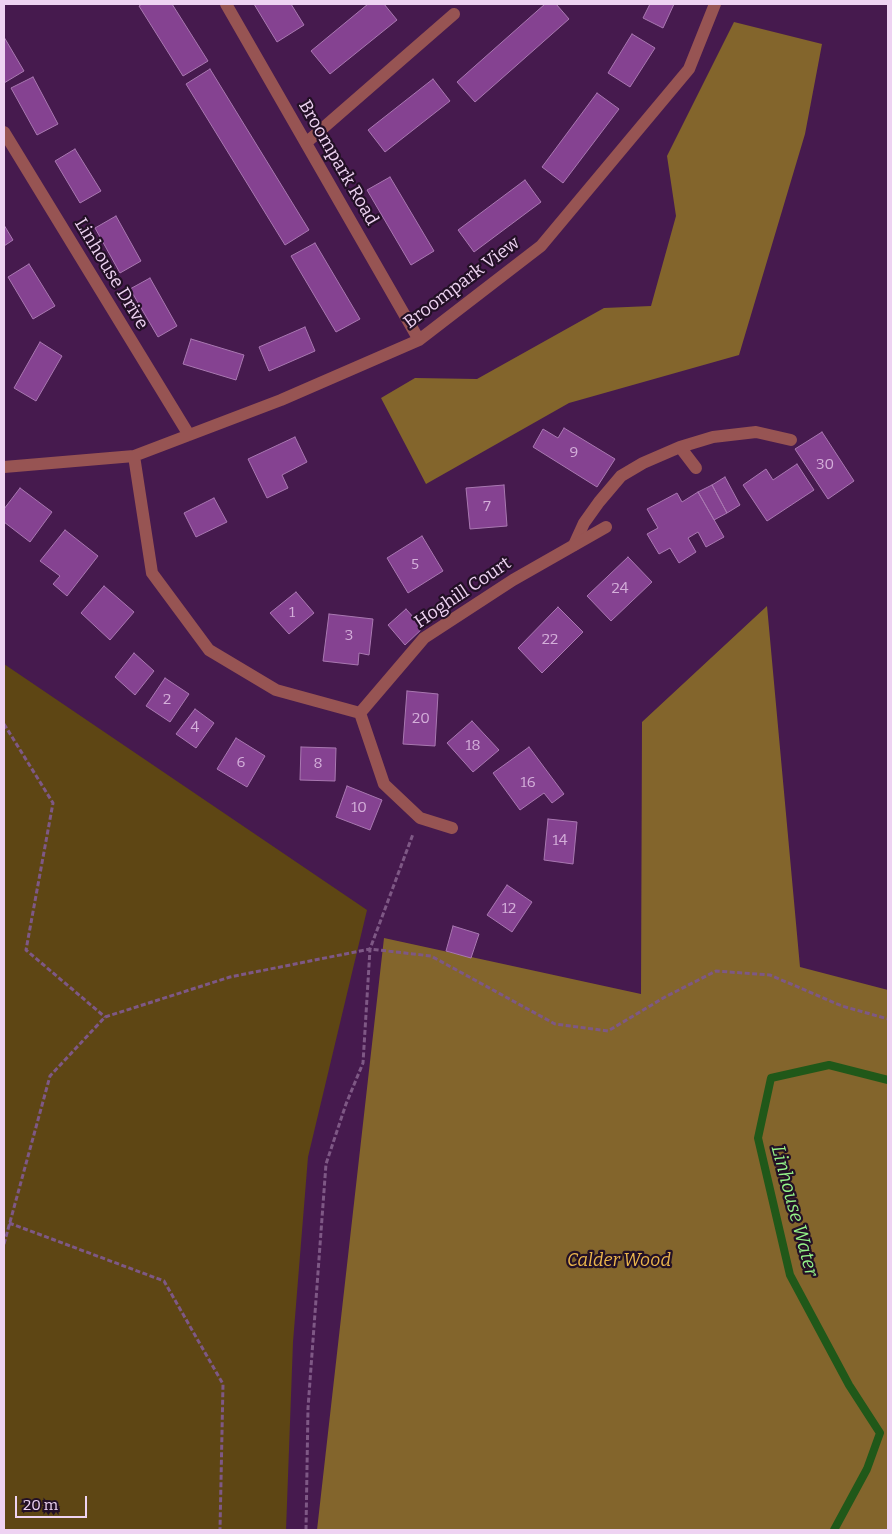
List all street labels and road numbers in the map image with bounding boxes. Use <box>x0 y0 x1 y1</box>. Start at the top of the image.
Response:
street label: Broompark Road <box>293 97 383 229</box>
street label: Linhouse Drive <box>69 215 153 333</box>
street label: Broompark View <box>400 232 524 334</box>
street label: Hoghill Court <box>411 553 515 633</box>

